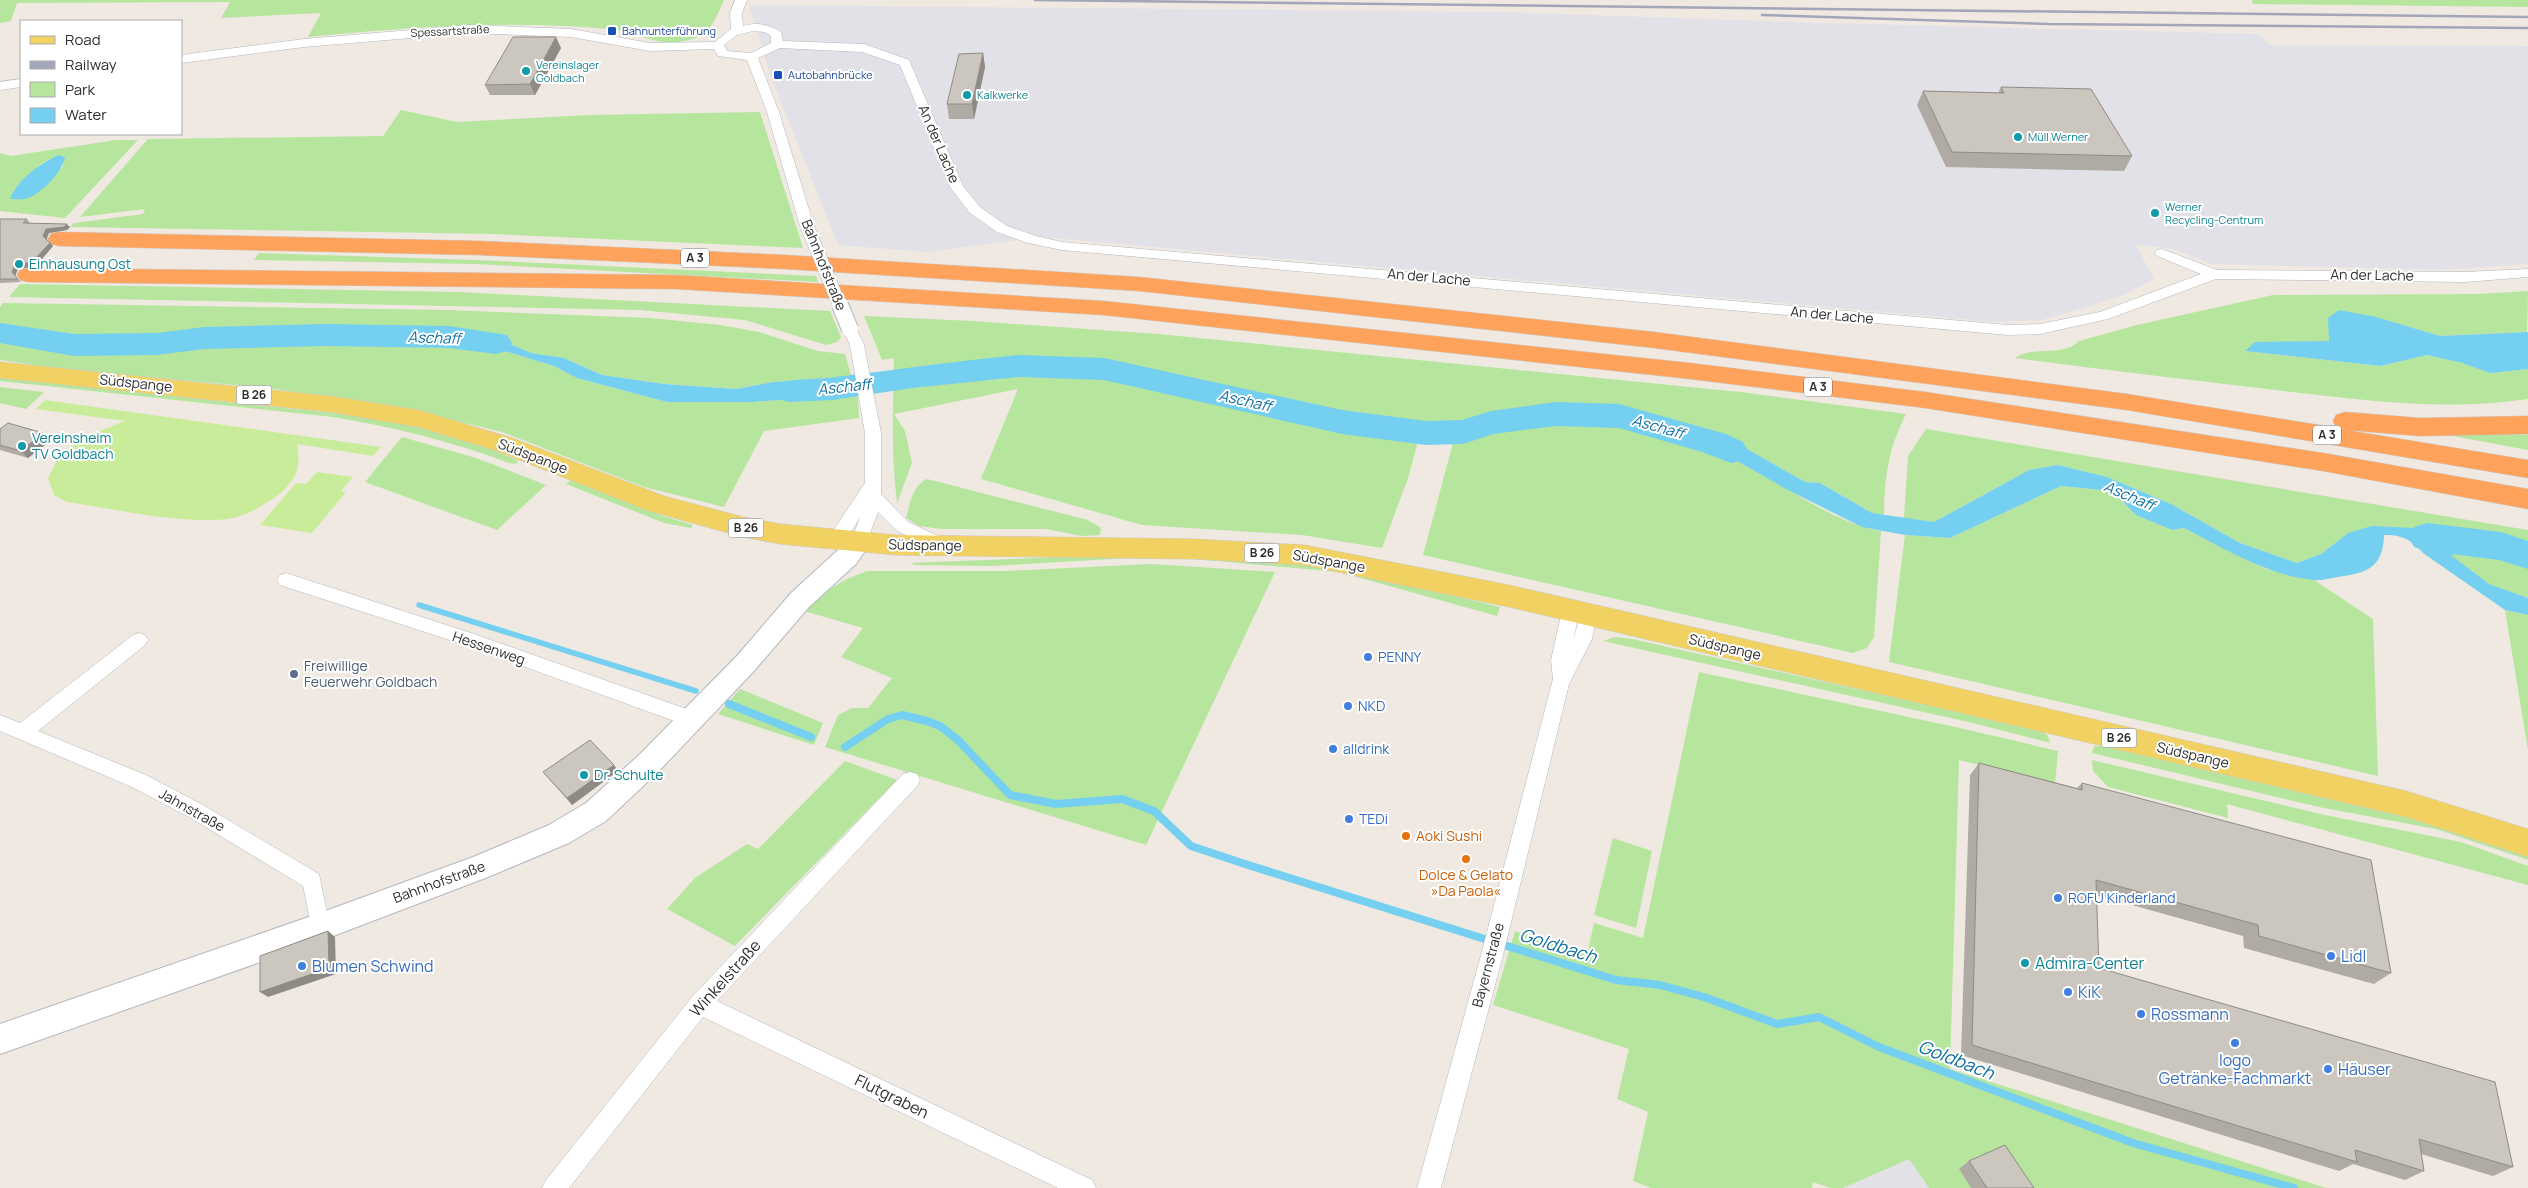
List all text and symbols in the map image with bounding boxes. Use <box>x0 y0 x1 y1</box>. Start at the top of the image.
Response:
legend <box>20 20 182 135</box>
street label: Spessartstraße <box>410 21 490 40</box>
place label: Bahnunterführung <box>622 23 716 38</box>
marker: Bahnunterführung <box>606 25 618 37</box>
text: Road <box>65 29 101 50</box>
text: Railway <box>65 54 117 75</box>
place label: Vereinslager Goldbach <box>536 57 599 85</box>
marker: Vereinslager Goldbach <box>520 65 532 77</box>
place label: Autobahnbrücke <box>788 67 873 82</box>
marker: Autobahnbrücke <box>772 69 784 81</box>
text: Park <box>65 79 95 100</box>
place label: Kalkwerke <box>977 87 1029 102</box>
marker: Kalkwerke <box>961 89 973 101</box>
street label: An der Lache <box>914 102 965 186</box>
text: Water <box>65 104 107 125</box>
place label: Müll Werner <box>2028 129 2088 144</box>
marker: Müll Werner <box>2012 131 2024 143</box>
place label: Werner Recycling-Centrum <box>2165 199 2263 227</box>
marker: Werner Recycling-Centrum <box>2149 207 2161 219</box>
street label: Bahnhofstraße <box>798 216 851 313</box>
road number: A 3 <box>681 248 709 268</box>
place label: Einhausung Ost <box>29 254 132 273</box>
marker: Einhausung Ost <box>13 258 25 270</box>
street label: An der Lache <box>1387 263 1471 290</box>
street label: An der Lache <box>2330 264 2414 285</box>
street label: An der Lache <box>1790 301 1874 328</box>
water label: Aschaff <box>407 326 464 349</box>
street label: Südspange <box>99 369 174 396</box>
water label: Aschaff <box>817 373 874 400</box>
road number: A 3 <box>1804 378 1832 397</box>
water label: Aschaff <box>1217 384 1276 417</box>
road number: B 26 <box>236 386 272 404</box>
water label: Aschaff <box>1630 409 1689 445</box>
road number: A 3 <box>2313 426 2341 444</box>
place label: Vereinsheim TV Goldbach <box>32 428 113 463</box>
street label: Südspange <box>495 434 571 478</box>
marker: Vereinsheim TV Goldbach <box>16 440 28 452</box>
water label: Aschaff <box>2101 476 2160 517</box>
road number: B 26 <box>728 518 764 538</box>
street label: Südspange <box>888 534 962 555</box>
road number: B 26 <box>1244 544 1280 562</box>
street label: Südspange <box>1291 545 1367 576</box>
street label: Hessenweg <box>450 626 528 669</box>
street label: Südspange <box>1687 629 1763 664</box>
place label: PENNY <box>1378 647 1422 666</box>
marker: PENNY <box>1362 651 1374 663</box>
place label: Freiwillige Feuerwehr Goldbach <box>304 656 437 691</box>
marker: Freiwillige Feuerwehr Goldbach <box>288 668 300 680</box>
place label: NKD <box>1358 696 1385 715</box>
marker: NKD <box>1342 700 1354 712</box>
road number: B 26 <box>2102 728 2136 748</box>
street label: Südspange <box>2155 737 2231 772</box>
place label: alldrink <box>1343 739 1390 758</box>
marker: alldrink <box>1327 743 1339 755</box>
place label: Dr. Schulte <box>594 765 663 784</box>
marker: Dr. Schulte <box>578 769 590 781</box>
street label: Jahnstraße <box>156 784 229 836</box>
place label: TEDi <box>1359 809 1388 828</box>
marker: TEDi <box>1343 813 1355 825</box>
place label: Aoki Sushi <box>1416 826 1482 845</box>
marker: Aoki Sushi <box>1400 830 1412 842</box>
marker: Dolce & Gelato »Da Paola« <box>1460 853 1472 865</box>
street label: Bahnhofstraße <box>390 856 487 907</box>
place label: Dolce & Gelato »Da Paola« <box>1419 865 1513 900</box>
place label: ROFU Kinderland <box>2068 888 2176 907</box>
marker: ROFU Kinderland <box>2052 892 2064 904</box>
street label: Bayernstraße <box>1467 921 1508 1009</box>
water label: Goldbach <box>1517 922 1601 969</box>
street label: Winkelstraße <box>684 935 766 1021</box>
place label: Lidl <box>2341 945 2366 967</box>
marker: Lidl <box>2325 950 2337 962</box>
place label: Admira-Center <box>2035 952 2144 974</box>
place label: Blumen Schwind <box>312 955 434 977</box>
marker: Admira-Center <box>2019 957 2031 969</box>
marker: Blumen Schwind <box>296 960 308 972</box>
place label: KiK <box>2078 981 2101 1003</box>
marker: KiK <box>2062 986 2074 998</box>
place label: Rossmann <box>2151 1003 2229 1025</box>
marker: Rossmann <box>2135 1008 2147 1020</box>
water label: Goldbach <box>1915 1034 1999 1085</box>
marker: logo Getränke-Fachmarkt <box>2229 1037 2241 1049</box>
place label: logo Getränke-Fachmarkt <box>2159 1049 2311 1089</box>
place label: Häuser <box>2338 1058 2391 1080</box>
marker: Häuser <box>2322 1063 2334 1075</box>
street label: Flutgraben <box>851 1069 933 1123</box>

